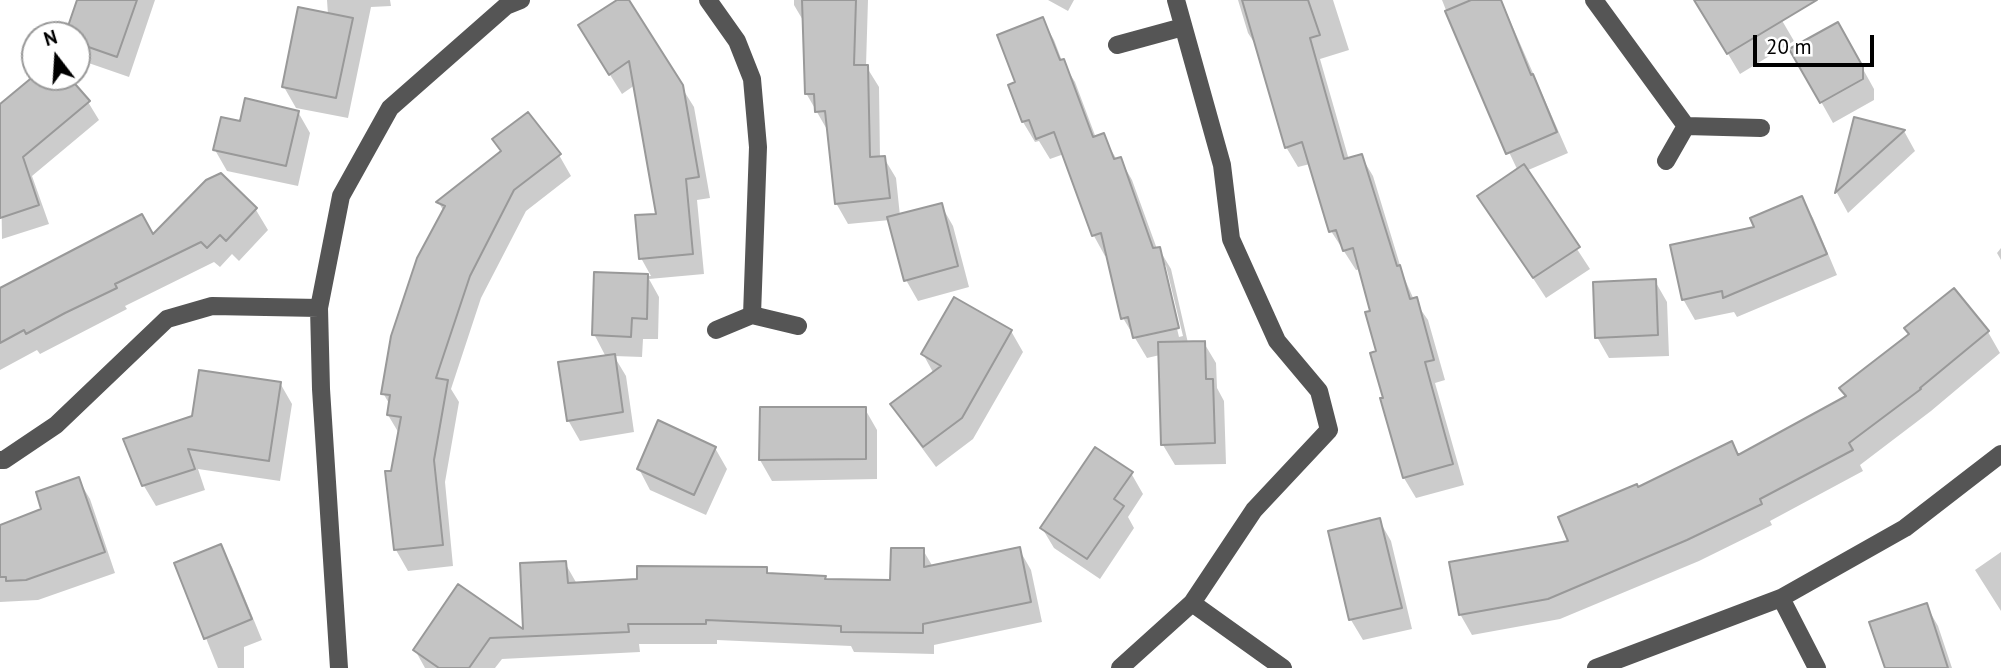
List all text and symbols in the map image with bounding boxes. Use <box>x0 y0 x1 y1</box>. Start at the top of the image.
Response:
north arrow <box>21 21 91 91</box>
scale bar <box>1756 21 1877 65</box>
text: N <box>41 25 60 51</box>
text: 20 m <box>1766 33 1812 60</box>

